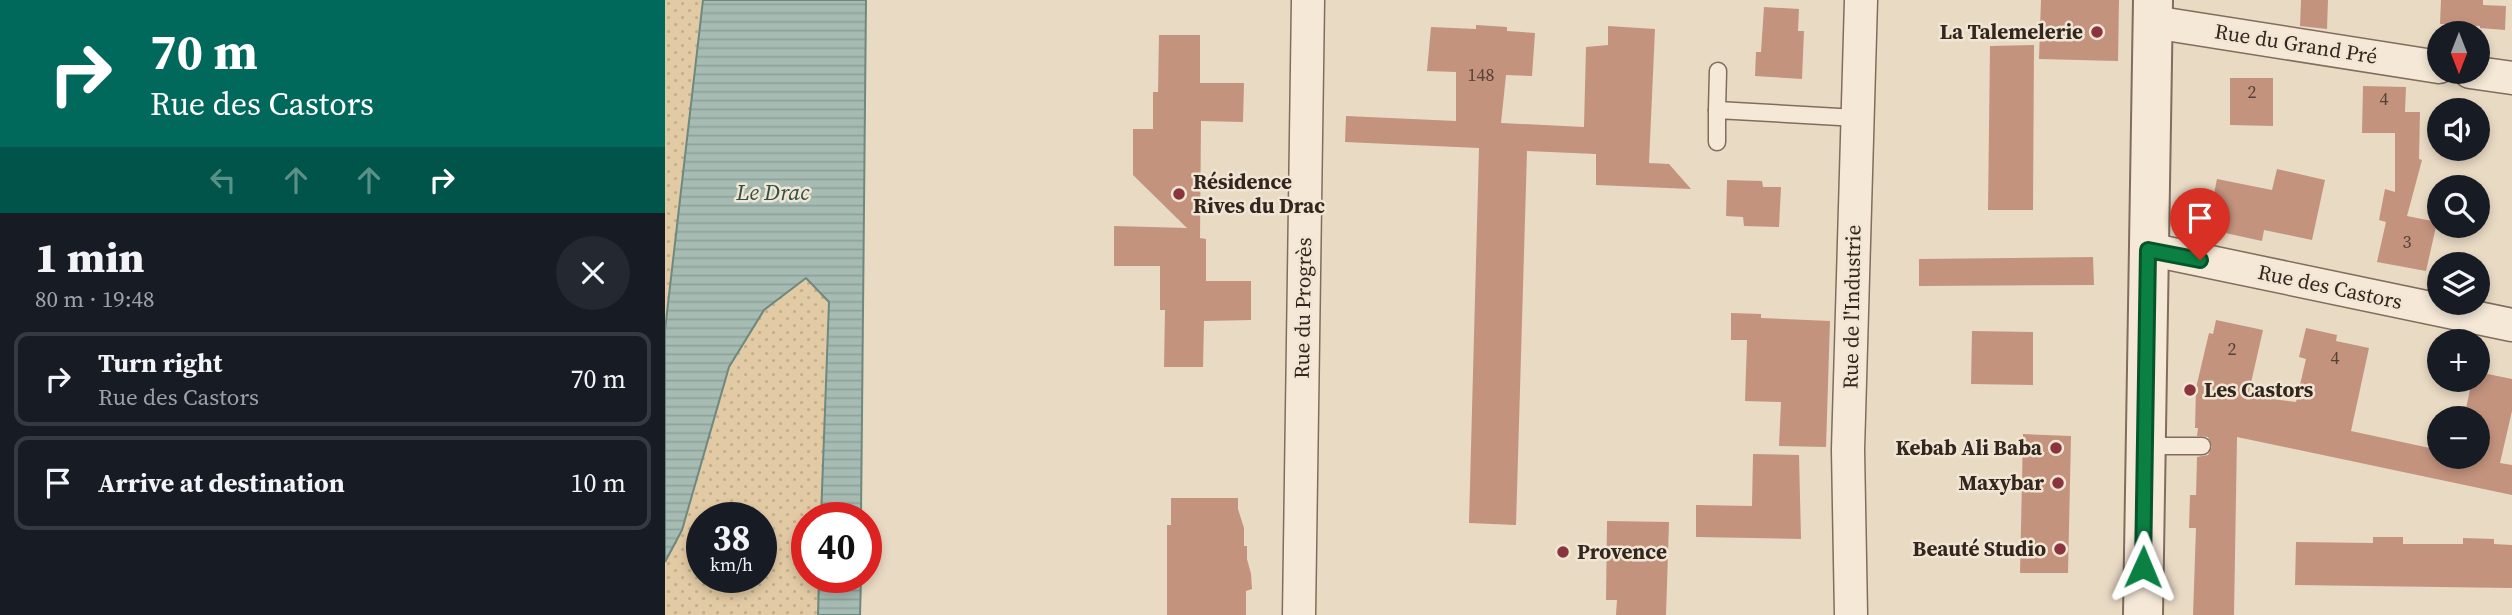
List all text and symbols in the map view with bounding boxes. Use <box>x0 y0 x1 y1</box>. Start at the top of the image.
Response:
street label: Rue du Grand Pré <box>2213 16 2380 71</box>
place label: La Talemelerie <box>1940 17 2083 46</box>
text: 70 m <box>150 18 258 85</box>
north arrow <box>2427 21 2490 84</box>
map controls <box>2427 21 2490 469</box>
marker: La Talemelerie <box>2089 24 2105 40</box>
icon: right <box>35 28 126 119</box>
house number: 148 <box>1468 62 1495 87</box>
house number: 2 <box>2248 79 2257 104</box>
text: Rue des Castors <box>150 82 374 126</box>
house number: 4 <box>2380 86 2389 111</box>
button: sound <box>2427 98 2490 161</box>
icon: left <box>204 161 242 199</box>
icon: ahead <box>277 161 315 199</box>
icon: ahead <box>350 161 388 199</box>
icon: right <box>423 161 461 199</box>
place label: Résidence Rives du Drac <box>1193 167 1325 220</box>
button: search <box>2427 175 2490 238</box>
water label: Le Drac <box>735 176 810 208</box>
marker: Résidence Rives du Drac <box>1171 186 1187 202</box>
pin <box>2170 188 2230 260</box>
icon: arrive <box>2181 199 2219 237</box>
street label: Rue de l'Industrie <box>1836 224 1867 389</box>
text: 1 min <box>35 228 145 286</box>
house number: 3 <box>2403 229 2412 254</box>
button: close <box>556 236 630 310</box>
street label: Rue du Progrès <box>1287 237 1318 379</box>
button: layers <box>2427 252 2490 315</box>
street label: Rue des Castors <box>2255 257 2405 316</box>
text: 80 m · 19:48 <box>35 283 155 315</box>
button: + <box>2427 329 2490 392</box>
house number: 2 <box>2228 336 2237 361</box>
text: Turn right <box>98 345 222 381</box>
house number: 4 <box>2331 345 2340 370</box>
icon: right <box>39 360 77 398</box>
text: 70 m <box>571 361 626 397</box>
place label: Les Castors <box>2204 375 2314 404</box>
text: Rue des Castors <box>98 381 259 413</box>
marker: Les Castors <box>2182 382 2198 398</box>
button: − <box>2427 406 2490 469</box>
place label: Kebab Ali Baba <box>1896 433 2043 462</box>
marker: Kebab Ali Baba <box>2048 440 2064 456</box>
icon: arrive <box>39 464 77 502</box>
text: Arrive at destination <box>98 465 345 501</box>
text: 10 m <box>571 465 626 501</box>
place label: Maxybar <box>1959 468 2044 497</box>
marker: Maxybar <box>2050 475 2066 491</box>
speed limit sign: 40 <box>791 502 882 593</box>
text: 38 <box>713 514 750 562</box>
position arrow <box>2106 530 2180 604</box>
place label: Beauté Studio <box>1913 534 2046 563</box>
place label: Provence <box>1577 537 1667 566</box>
marker: Beauté Studio <box>2052 541 2068 557</box>
marker: Provence <box>1555 544 1571 560</box>
text: km/h <box>710 552 753 577</box>

